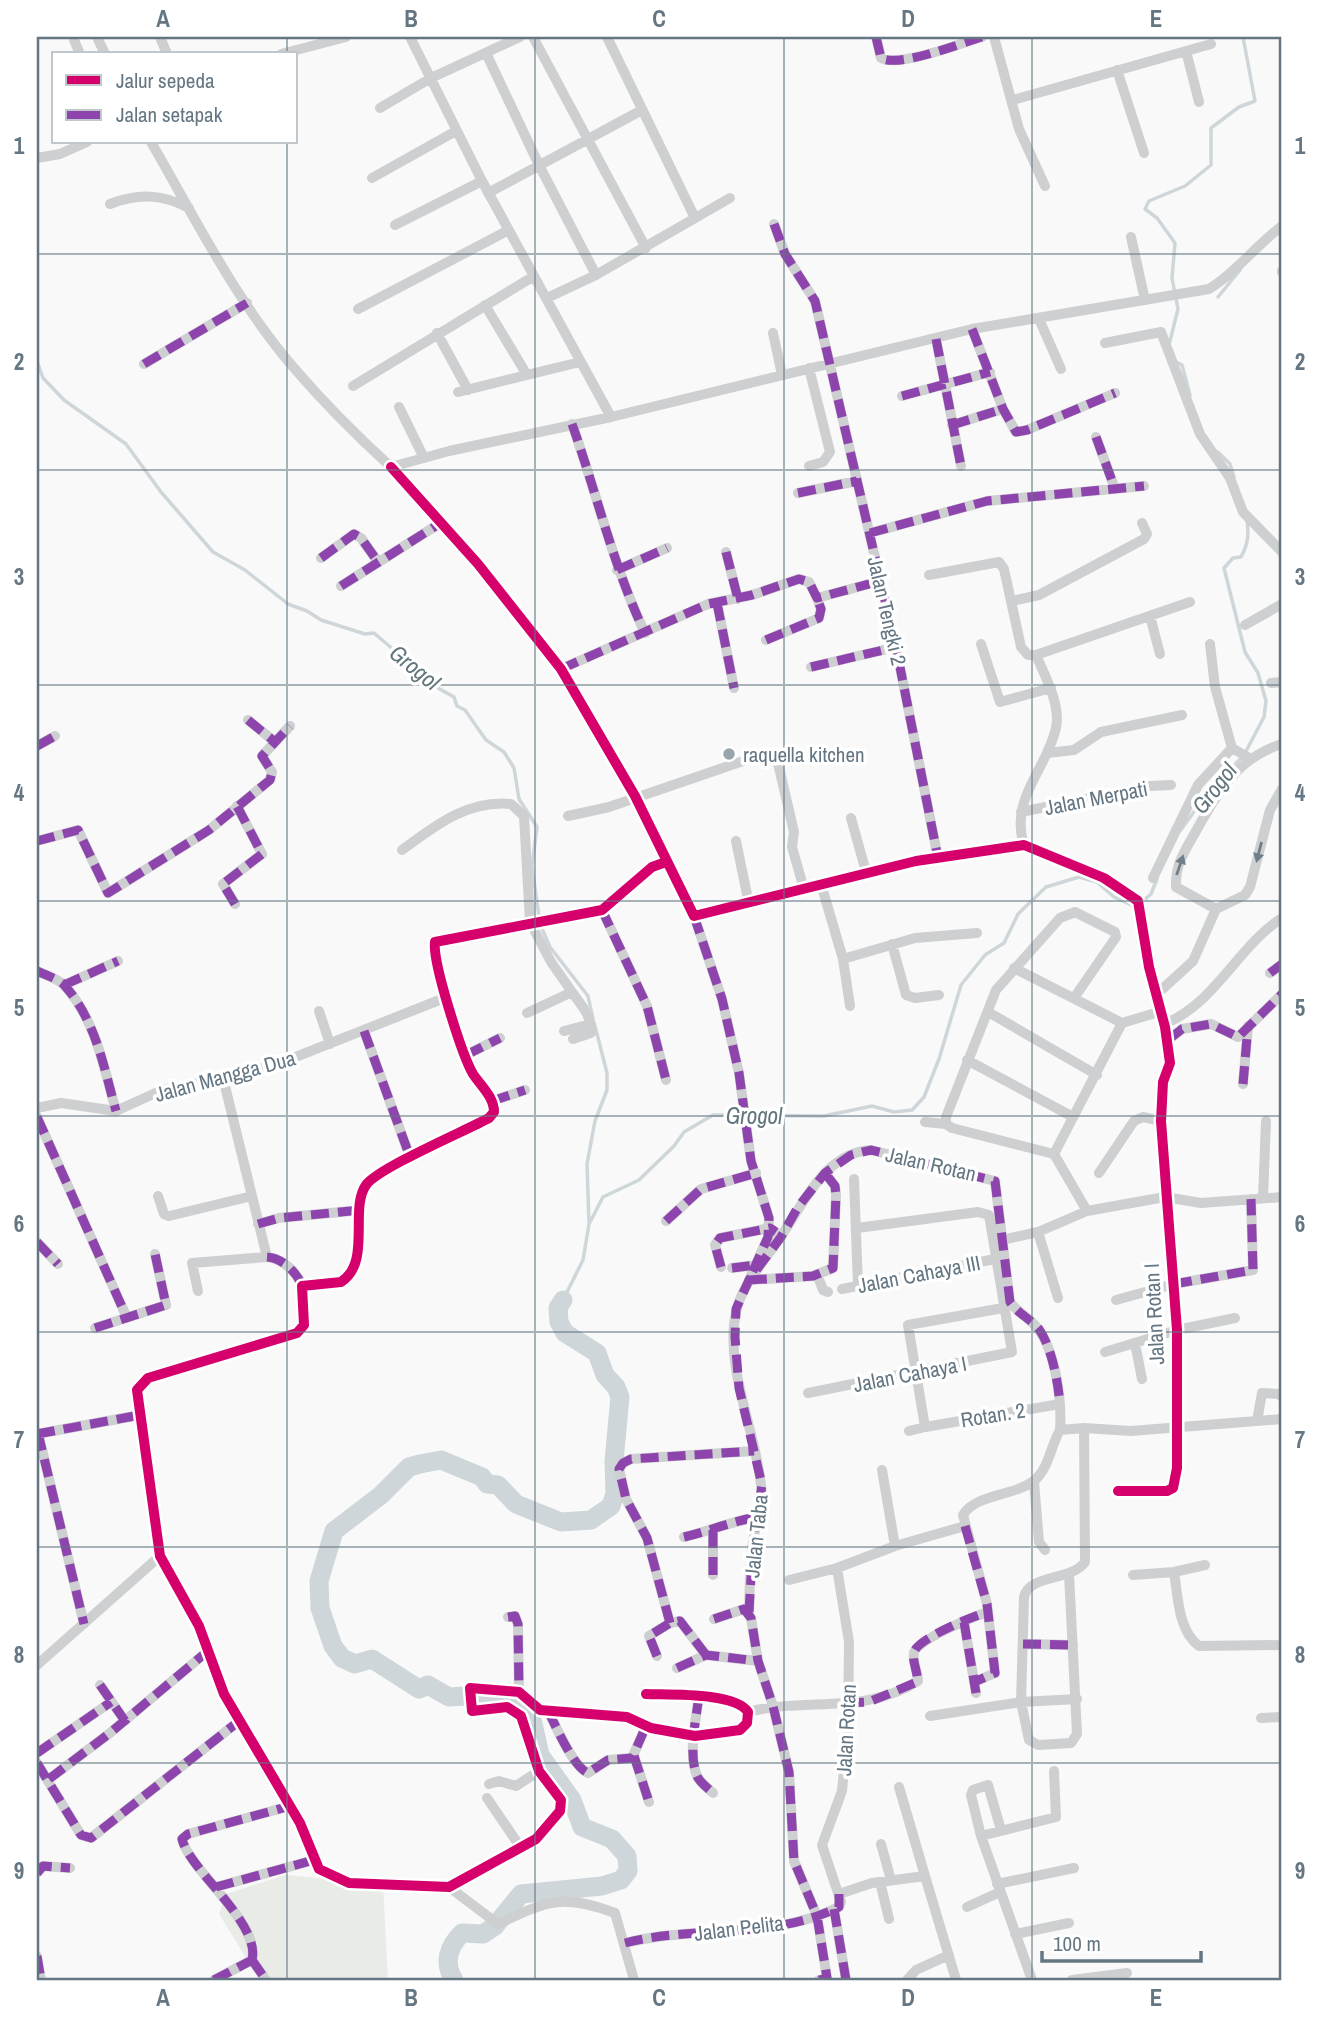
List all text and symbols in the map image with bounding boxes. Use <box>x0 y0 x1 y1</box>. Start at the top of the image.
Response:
text: A <box>156 3 170 34</box>
text: B <box>404 3 418 34</box>
text: C <box>652 3 666 34</box>
text: D <box>901 3 915 34</box>
text: E <box>1150 3 1162 34</box>
legend <box>52 52 298 144</box>
text: Jalur sepeda <box>116 66 215 95</box>
text: Jalan setapak <box>116 100 223 129</box>
text: 1 <box>14 130 25 161</box>
text: 1 <box>1295 130 1306 161</box>
text: 2 <box>14 346 24 377</box>
text: 2 <box>1295 346 1305 377</box>
street label: Jalan Tengki 2 <box>860 554 914 668</box>
text: 3 <box>14 561 24 592</box>
text: 3 <box>1295 561 1305 592</box>
water label: Grogol <box>383 637 447 697</box>
place label: raquella kitchen <box>743 740 865 769</box>
marker: raquella kitchen <box>721 746 737 762</box>
water label: Grogol <box>1184 756 1244 820</box>
street label: Jalan Merpati <box>1042 774 1150 822</box>
text: 4 <box>14 777 25 808</box>
text: 4 <box>1295 777 1306 808</box>
one-way arrow <box>1253 841 1264 863</box>
one-way arrow <box>1175 854 1185 875</box>
text: 5 <box>14 992 24 1023</box>
text: 5 <box>1295 992 1305 1023</box>
street label: Jalan Mangga Dua <box>151 1043 299 1109</box>
water label: Grogol <box>726 1100 783 1131</box>
street label: Jalan Rotan <box>883 1140 979 1188</box>
text: 6 <box>14 1208 24 1239</box>
text: 6 <box>1295 1208 1305 1239</box>
street label: Jalan Cahaya III <box>855 1248 983 1300</box>
street label: Jalan Rotan I <box>1137 1263 1171 1365</box>
street label: Jalan Cahaya I <box>851 1349 969 1399</box>
street label: Rotan. 2 <box>959 1396 1027 1434</box>
text: 7 <box>14 1424 24 1455</box>
text: 7 <box>1295 1424 1305 1455</box>
street label: Jalan Taba <box>737 1493 775 1579</box>
text: 8 <box>14 1639 24 1670</box>
text: 8 <box>1295 1639 1305 1670</box>
street label: Jalan Rotan <box>829 1683 863 1777</box>
text: 9 <box>14 1855 24 1886</box>
text: 9 <box>1295 1855 1305 1886</box>
street label: Jalan Pelita <box>693 1908 786 1948</box>
scale bar <box>1042 1919 1202 1963</box>
text: 100 m <box>1053 1929 1101 1958</box>
text: A <box>156 1982 170 2013</box>
text: B <box>404 1982 418 2013</box>
text: C <box>652 1982 666 2013</box>
text: D <box>901 1982 915 2013</box>
text: E <box>1150 1982 1162 2013</box>

